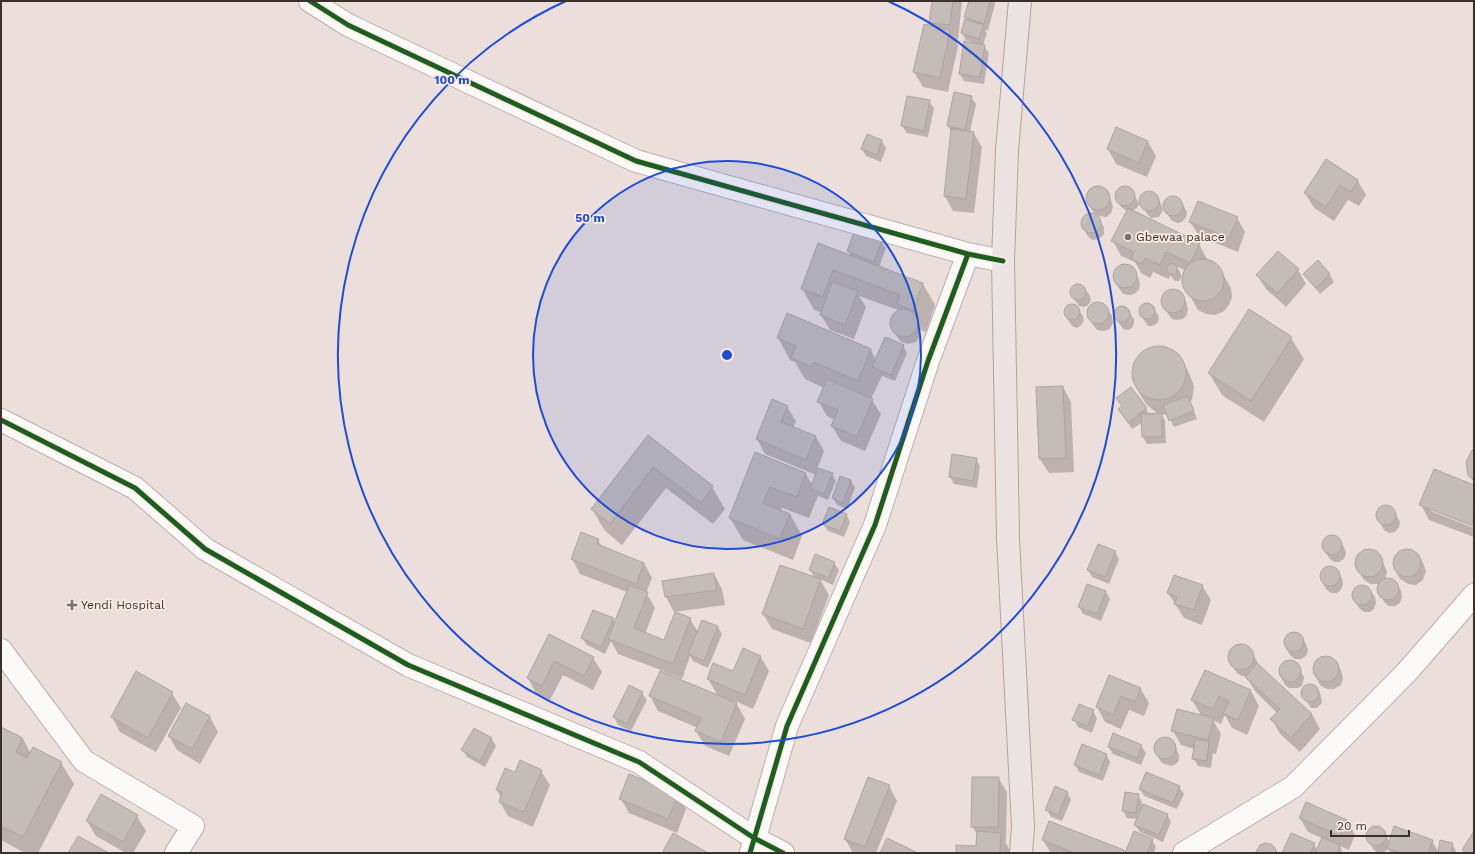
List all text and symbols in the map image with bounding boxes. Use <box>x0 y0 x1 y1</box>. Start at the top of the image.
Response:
text: 100 m <box>434 73 470 87</box>
text: 50 m <box>575 211 605 225</box>
place label: Gbewaa palace <box>1136 230 1225 244</box>
marker: Gbewaa palace <box>1123 232 1133 242</box>
centre of rings <box>720 348 734 362</box>
place label: Yendi Hospital <box>81 598 165 612</box>
marker: Yendi Hospital <box>66 599 78 611</box>
scale bar <box>1331 812 1409 838</box>
text: 20 m <box>1337 819 1367 833</box>

